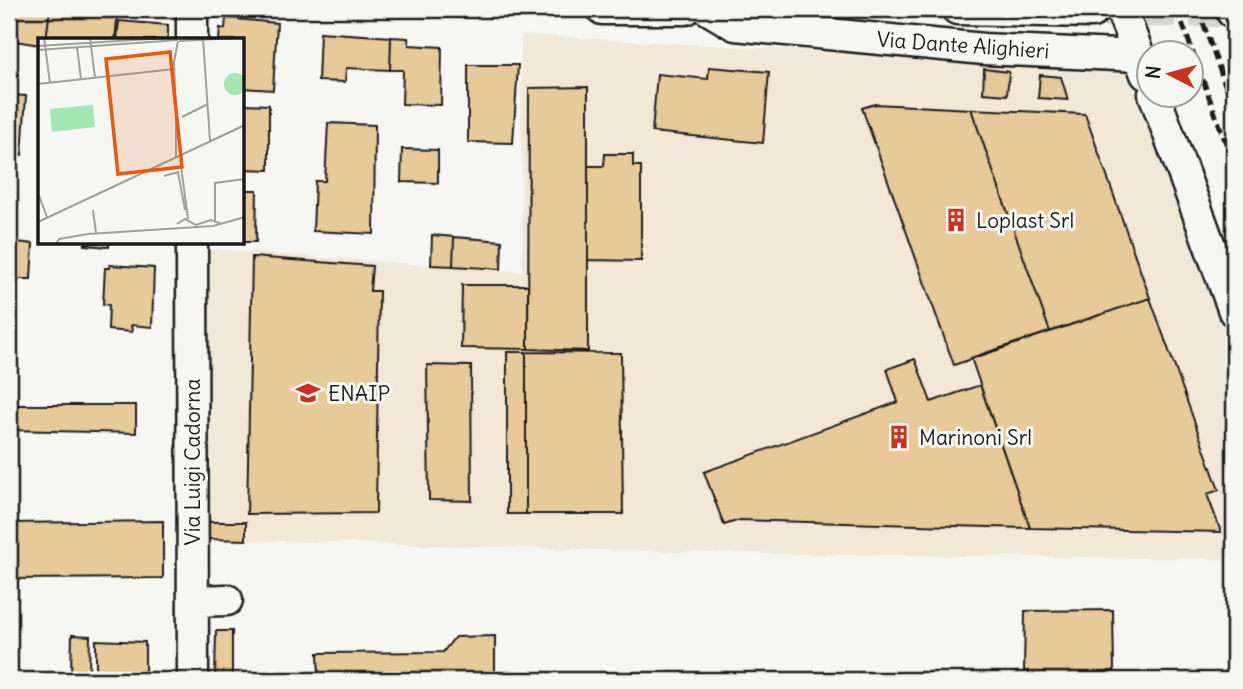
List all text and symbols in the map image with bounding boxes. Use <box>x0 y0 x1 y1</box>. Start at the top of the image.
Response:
street label: Via Dante Alighieri <box>876 26 1050 64</box>
inset map <box>38 38 245 245</box>
north arrow <box>1134 38 1204 108</box>
text: N <box>1140 64 1166 80</box>
building icon: Loplast Srl <box>942 206 970 234</box>
place label: Loplast Srl <box>976 207 1074 234</box>
street label: Via Luigi Cadorna <box>179 379 206 545</box>
school or university icon: ENAIP <box>294 379 322 407</box>
place label: ENAIP <box>328 380 390 407</box>
building icon: Marinoni Srl <box>885 423 913 451</box>
place label: Marinoni Srl <box>919 424 1032 451</box>

